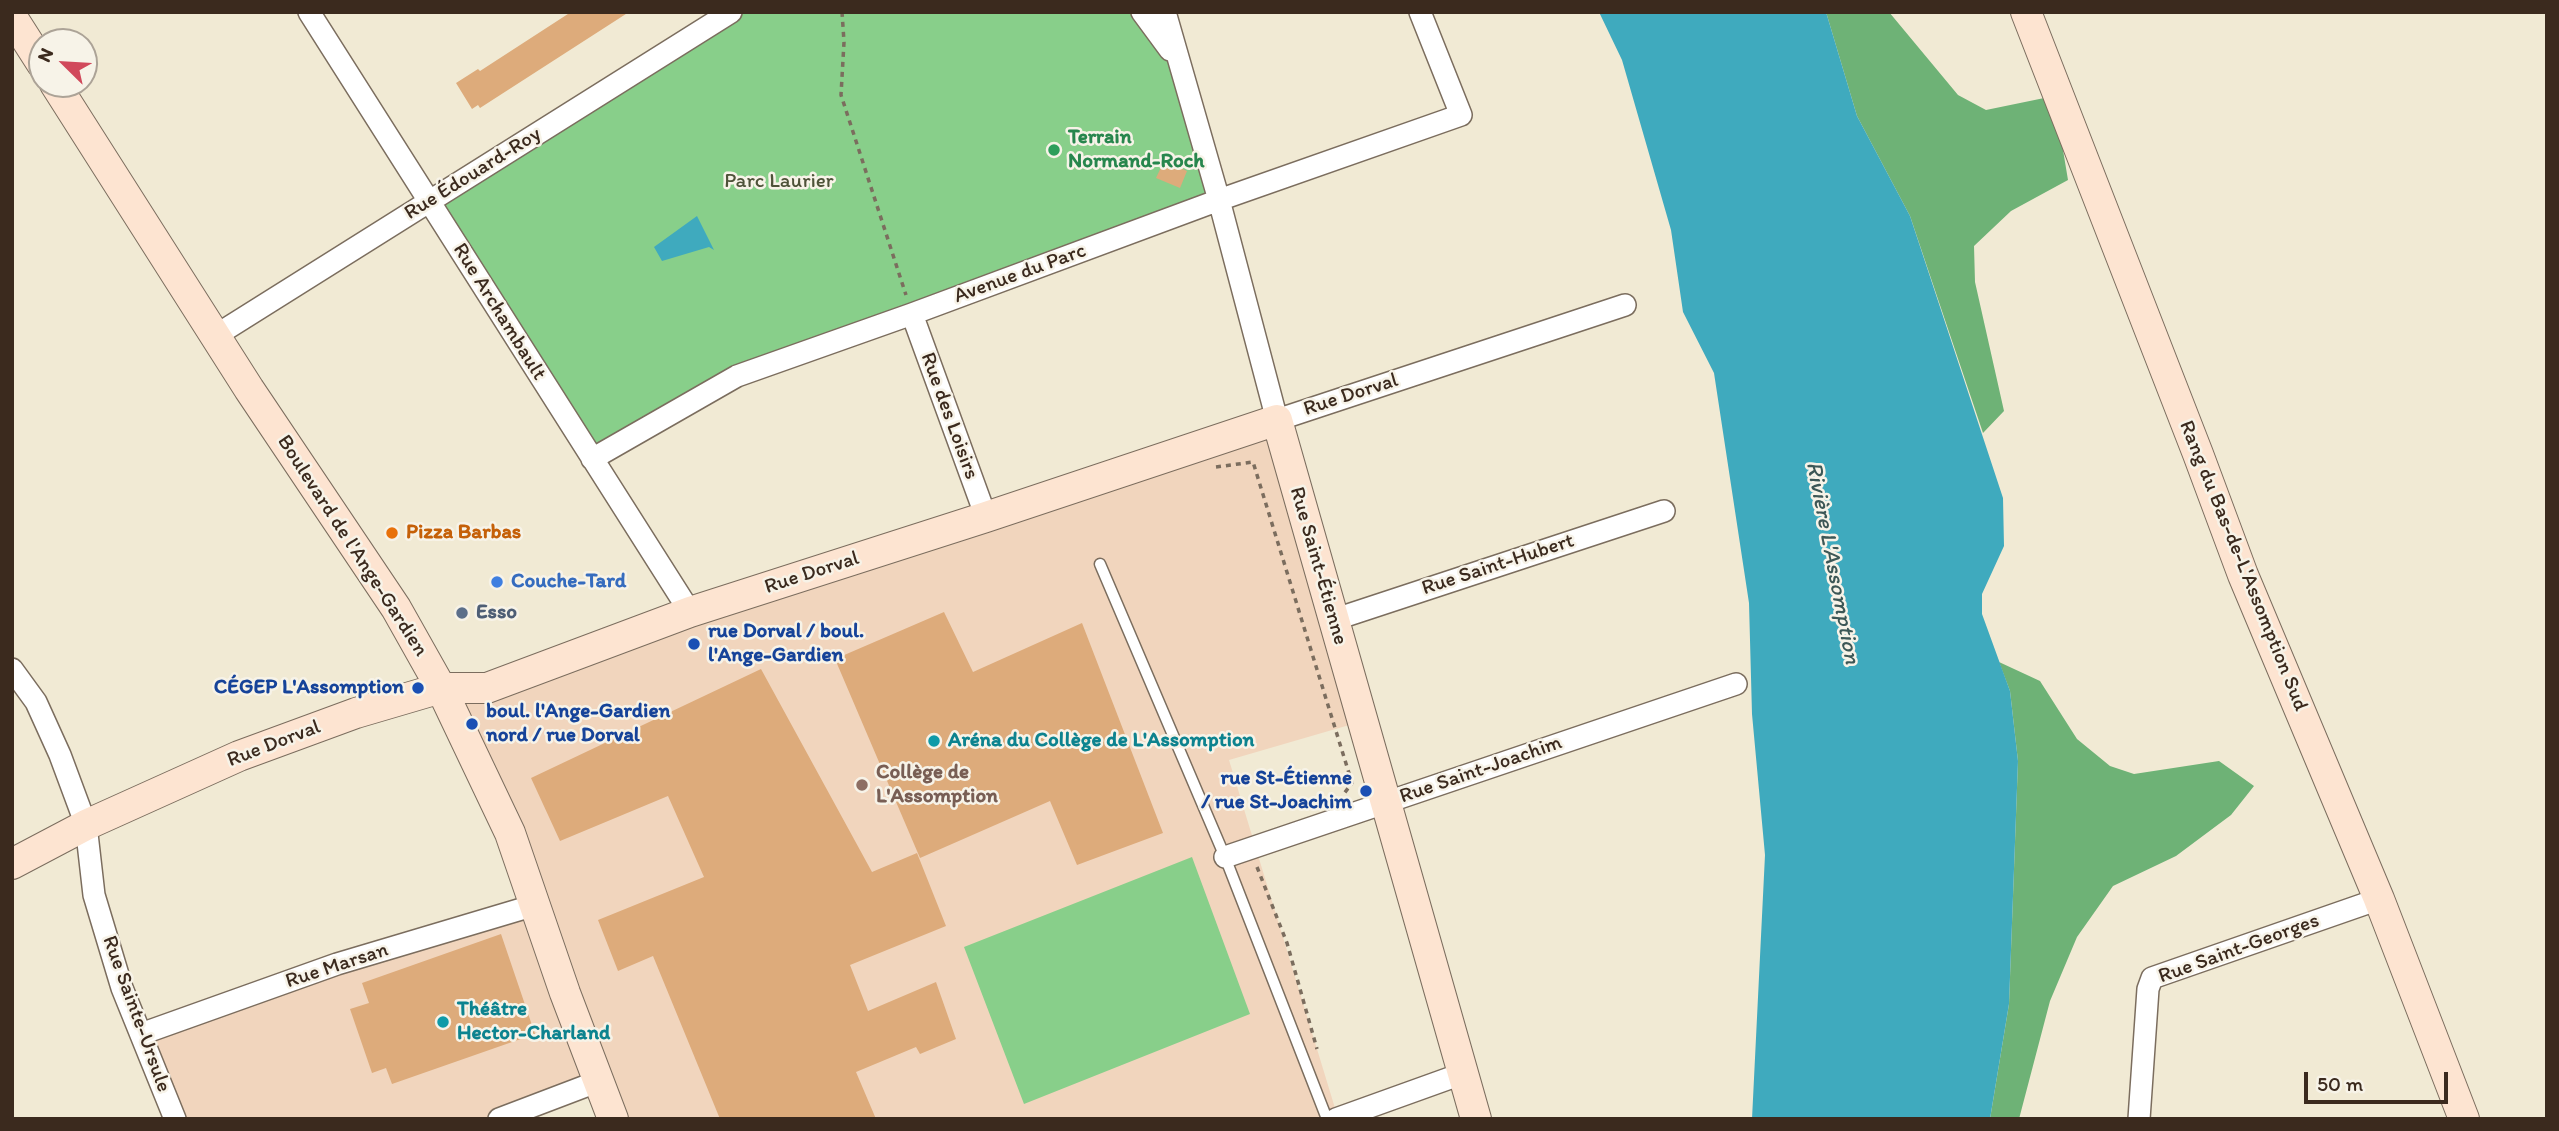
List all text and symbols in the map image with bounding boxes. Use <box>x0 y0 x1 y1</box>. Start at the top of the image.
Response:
north arrow <box>28 28 98 98</box>
text: N <box>32 45 58 66</box>
street label: Rue Édouard-Roy <box>400 122 546 226</box>
place label: Terrain Normand-Roch <box>1068 125 1204 175</box>
marker: Terrain Normand-Roch <box>1046 142 1062 158</box>
park label: Parc Laurier <box>724 169 834 195</box>
street label: Avenue du Parc <box>951 238 1089 310</box>
street label: Rue Archambault <box>447 239 551 385</box>
street label: Rue des Loisirs <box>914 349 984 483</box>
street label: Rue Dorval <box>1301 368 1401 422</box>
street label: Rang du Bas-de-L'Assomption Sud <box>2173 417 2313 715</box>
street label: Boulevard de l'Ange-Gardien <box>271 431 433 661</box>
water label: Rivière L'Assomption <box>1799 459 1865 667</box>
street label: Rue Saint-Étienne <box>1283 484 1353 648</box>
place label: Pizza Barbas <box>406 520 521 546</box>
marker: Pizza Barbas <box>384 525 400 541</box>
street label: Rue Saint-Hubert <box>1419 529 1577 601</box>
street label: Rue Dorval <box>762 546 862 600</box>
place label: Couche-Tard <box>511 569 626 595</box>
marker: Couche-Tard <box>489 574 505 590</box>
place label: Esso <box>476 600 517 626</box>
marker: Esso <box>454 605 470 621</box>
place label: rue Dorval / boul. l'Ange-Gardien <box>708 619 864 669</box>
marker: rue Dorval / boul. l'Ange-Gardien <box>686 636 702 652</box>
place label: CÉGEP L'Assomption <box>214 675 404 701</box>
marker: CÉGEP L'Assomption <box>410 680 426 696</box>
place label: boul. l'Ange-Gardien nord / rue Dorval <box>486 699 670 749</box>
street label: Rue Dorval <box>224 715 324 773</box>
marker: boul. l'Ange-Gardien nord / rue Dorval <box>464 716 480 732</box>
place label: Aréna du Collège de L'Assomption <box>948 728 1254 754</box>
street label: Rue Saint-Joachim <box>1397 730 1565 810</box>
marker: Aréna du Collège de L'Assomption <box>926 733 942 749</box>
place label: Collège de L'Assomption <box>876 760 998 810</box>
place label: rue St-Étienne / rue St-Joachim <box>1201 766 1352 816</box>
marker: Collège de L'Assomption <box>854 777 870 793</box>
marker: rue St-Étienne / rue St-Joachim <box>1358 783 1374 799</box>
street label: Rue Saint-Georges <box>2155 908 2323 990</box>
street label: Rue Sainte-Ursule <box>96 932 176 1096</box>
street label: Rue Marsan <box>283 938 391 994</box>
place label: Théâtre Hector-Charland <box>457 997 610 1047</box>
marker: Théâtre Hector-Charland <box>435 1014 451 1030</box>
scale bar <box>2307 1058 2450 1102</box>
text: 50 m <box>2317 1071 2363 1096</box>

